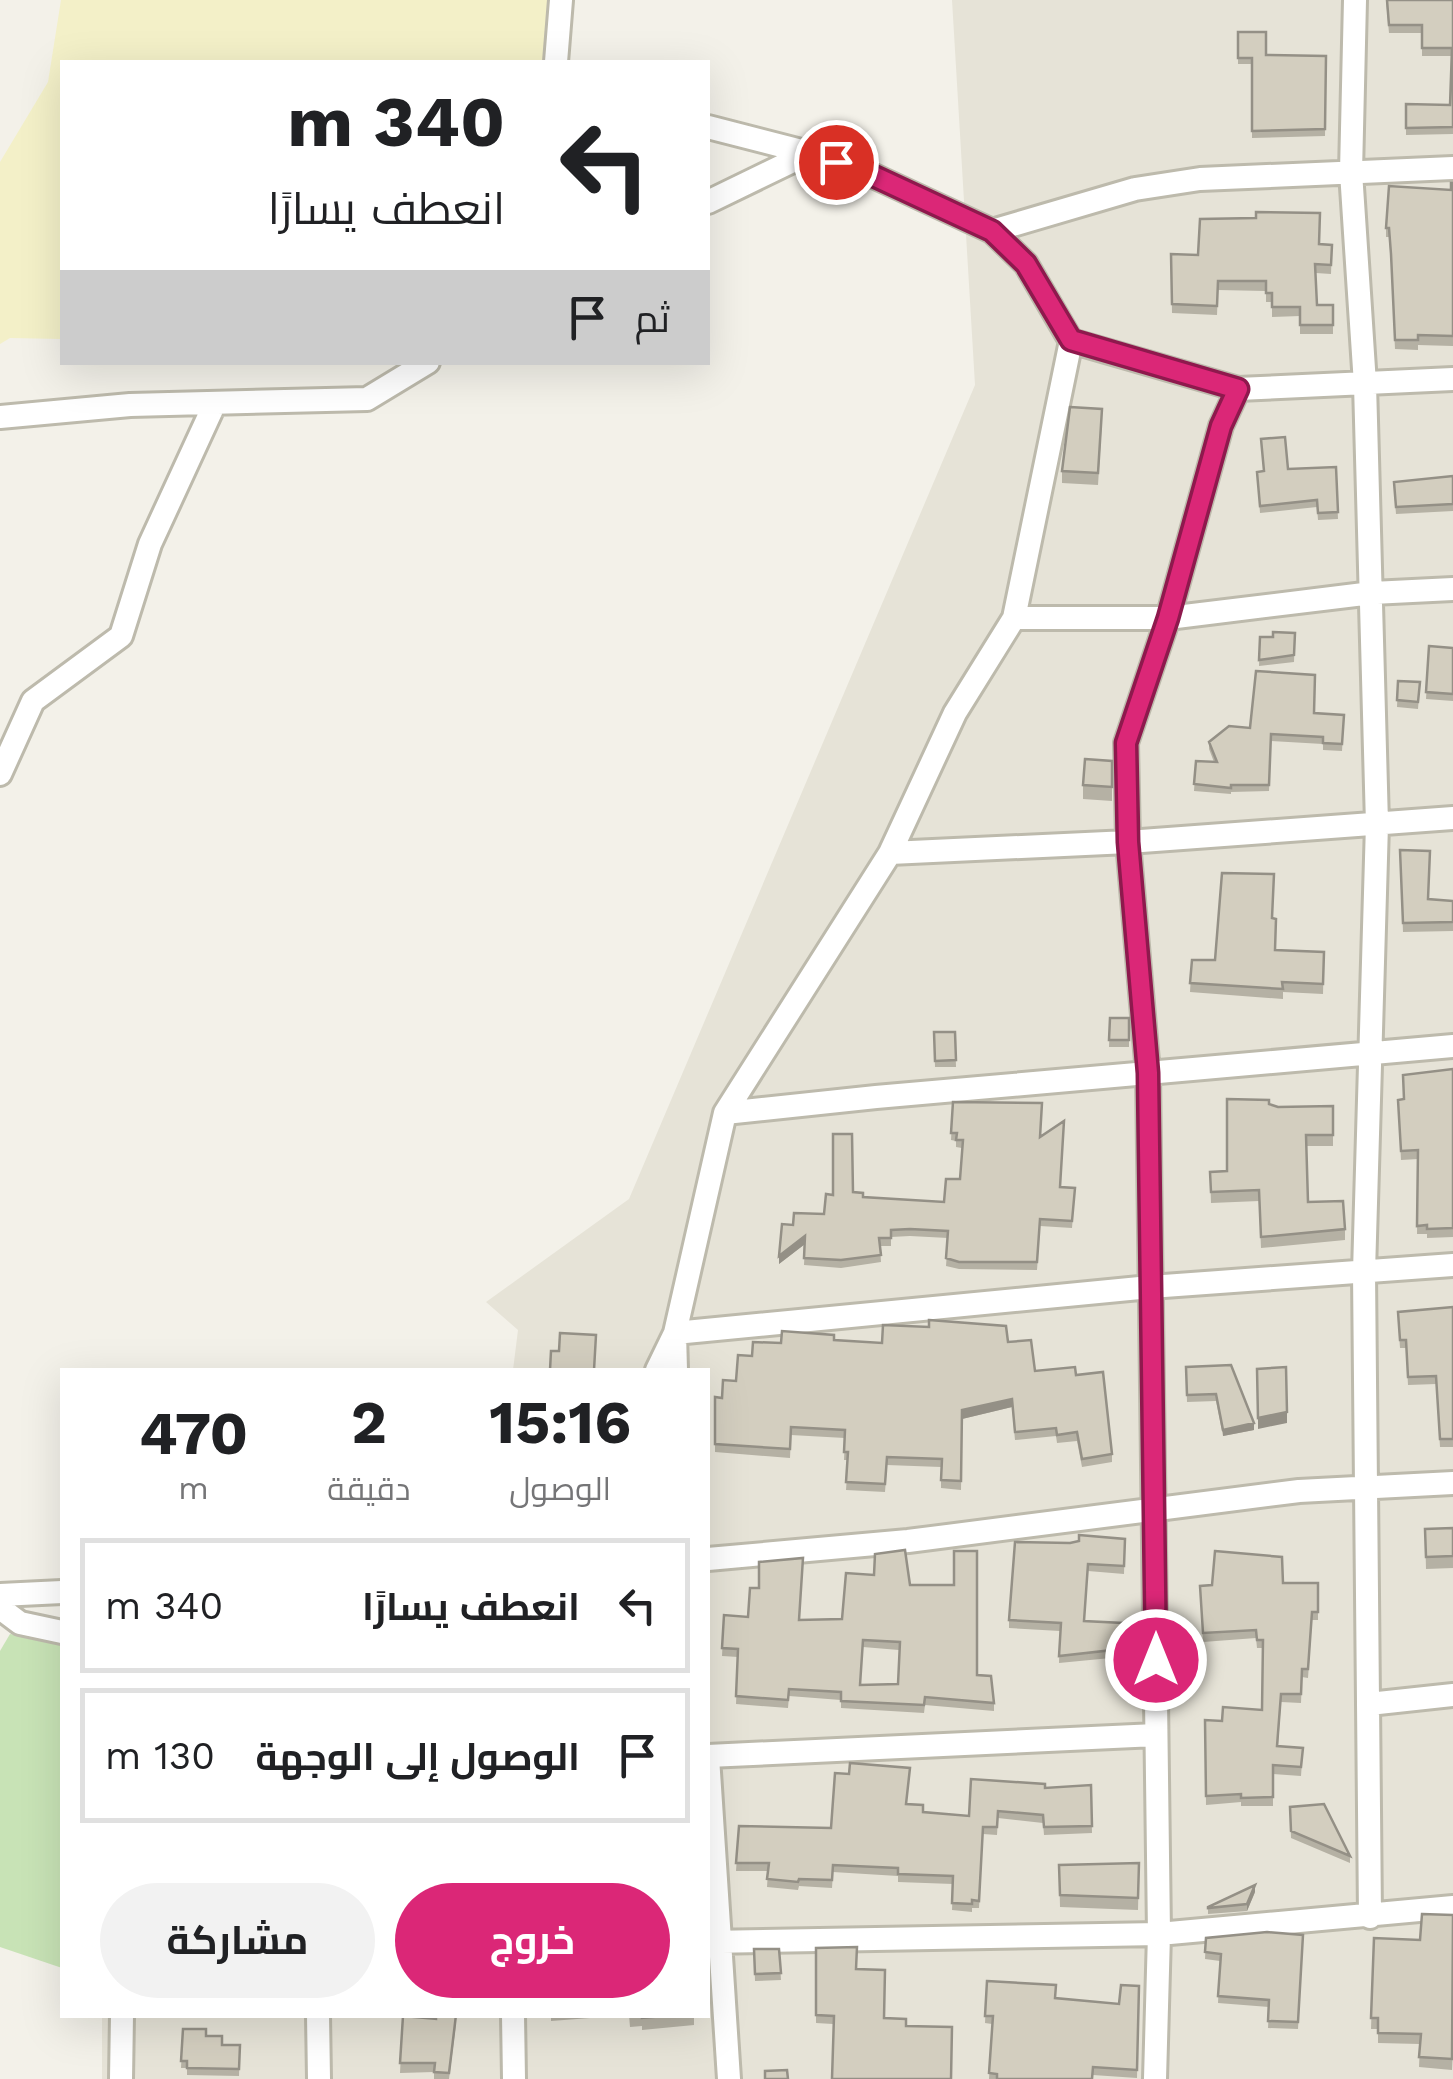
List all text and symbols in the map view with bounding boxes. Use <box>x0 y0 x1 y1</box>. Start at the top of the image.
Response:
text: 340 m <box>287 81 505 163</box>
icon: left <box>540 100 670 230</box>
pin <box>794 120 879 205</box>
icon: arrive <box>809 135 864 190</box>
text: انعطف يسارًا <box>268 182 505 235</box>
icon: arrive <box>560 290 615 345</box>
text: ثم <box>635 297 670 341</box>
text: 2 <box>351 1387 387 1458</box>
text: 15:16 <box>489 1387 631 1458</box>
text: 470 <box>139 1398 248 1469</box>
text: m <box>178 1469 209 1507</box>
text: دقيقة <box>327 1470 410 1508</box>
text: الوصول <box>509 1470 611 1508</box>
icon: left <box>610 1578 665 1633</box>
text: 340 m <box>105 1584 223 1628</box>
text: انعطف يسارًا <box>362 1585 580 1629</box>
position arrow <box>1104 1608 1208 1712</box>
icon: arrive <box>610 1728 665 1783</box>
text: 130 m <box>105 1734 215 1778</box>
text: الوصول إلى الوجهة <box>256 1735 580 1779</box>
button: مشاركة <box>100 1883 375 1998</box>
button: خروج <box>395 1883 670 1998</box>

